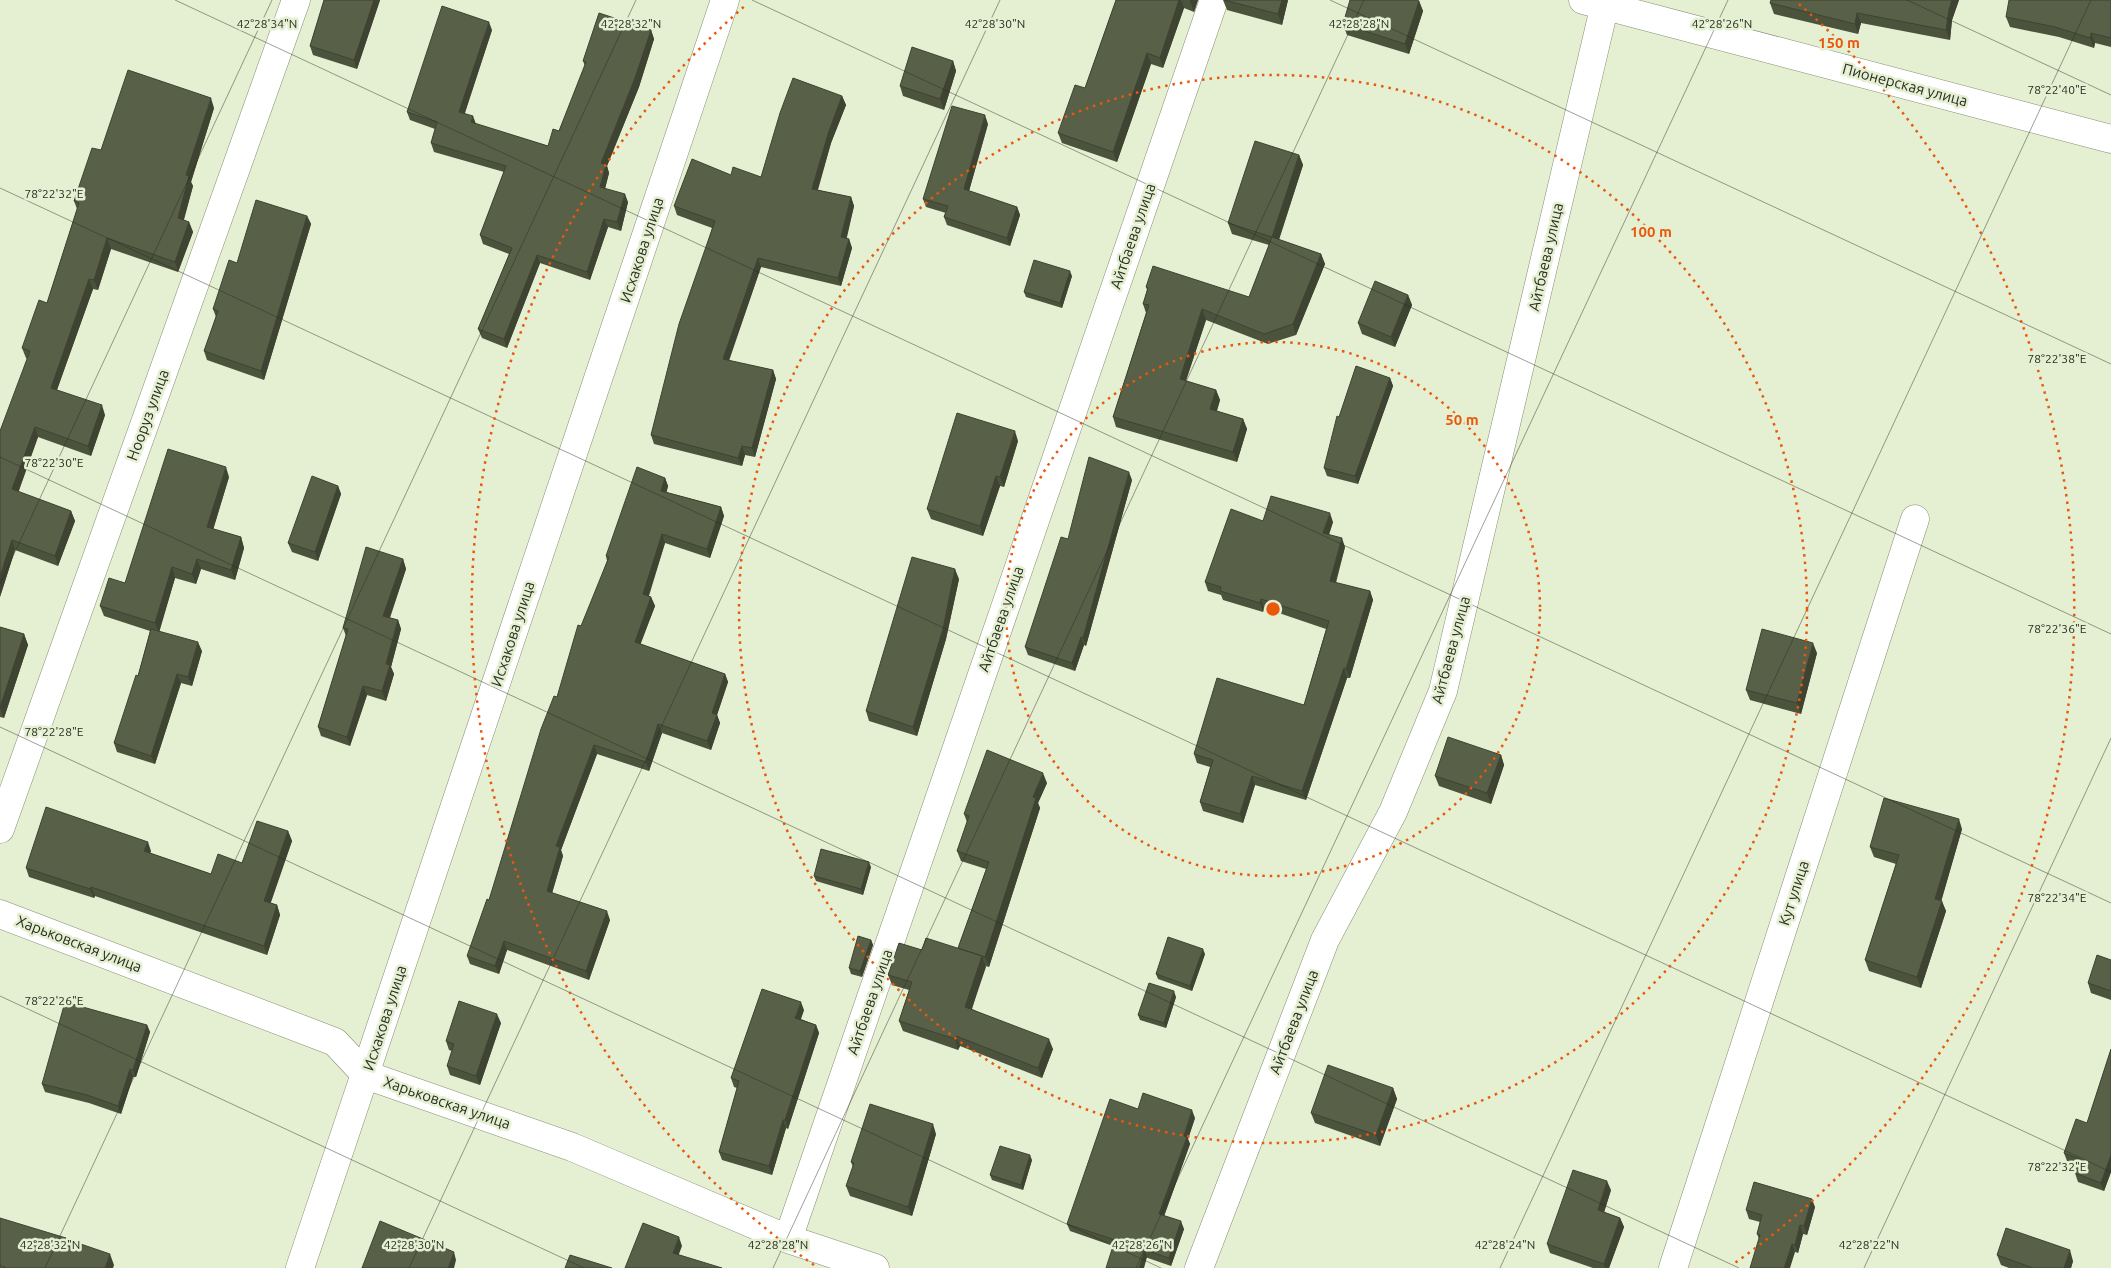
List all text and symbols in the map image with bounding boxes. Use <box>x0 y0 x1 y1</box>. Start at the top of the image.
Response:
text: 42°28'34"N <box>237 17 297 30</box>
text: 42°28'32"N <box>601 17 661 30</box>
text: 42°28'30"N <box>965 17 1025 30</box>
text: 42°28'28"N <box>1329 17 1389 30</box>
text: 42°28'26"N <box>1692 17 1752 30</box>
text: 150 m <box>1818 34 1860 51</box>
street label: Пионерская улица <box>1841 60 1970 109</box>
text: 78°22'40"E <box>2028 83 2087 96</box>
street label: Айтбаева улица <box>1106 181 1159 291</box>
text: 78°22'32"E <box>25 187 84 200</box>
street label: Исхакова улица <box>616 195 667 305</box>
street label: Айтбаева улица <box>1525 201 1566 313</box>
text: 100 m <box>1630 223 1672 240</box>
text: 78°22'38"E <box>2028 352 2087 365</box>
street label: Нооруз улица <box>123 367 172 463</box>
text: 50 m <box>1445 411 1479 428</box>
text: 78°22'30"E <box>25 456 84 469</box>
street label: Айтбаева улица <box>974 564 1027 674</box>
street label: Исхакова улица <box>487 579 538 689</box>
street label: Айтбаева улица <box>1428 594 1473 705</box>
centre of rings <box>1264 600 1282 618</box>
text: 78°22'36"E <box>2028 622 2087 635</box>
text: 78°22'28"E <box>25 725 84 738</box>
street label: Кут улица <box>1775 858 1812 927</box>
text: 78°22'34"E <box>2028 891 2087 904</box>
street label: Харьковская улица <box>14 912 144 975</box>
street label: Айтбаева улица <box>843 947 896 1057</box>
street label: Исхакова улица <box>359 963 410 1073</box>
street label: Айтбаева улица <box>1266 967 1321 1076</box>
text: 78°22'26"E <box>25 994 84 1007</box>
street label: Харьковская улица <box>382 1073 513 1132</box>
text: 78°22'32"E <box>2028 1160 2087 1173</box>
text: 42°28'32"N <box>20 1238 80 1251</box>
text: 42°28'30"N <box>384 1238 444 1251</box>
text: 42°28'28"N <box>748 1238 808 1251</box>
text: 42°28'26"N <box>1112 1238 1172 1251</box>
text: 42°28'24"N <box>1475 1238 1535 1251</box>
text: 42°28'22"N <box>1839 1238 1899 1251</box>

